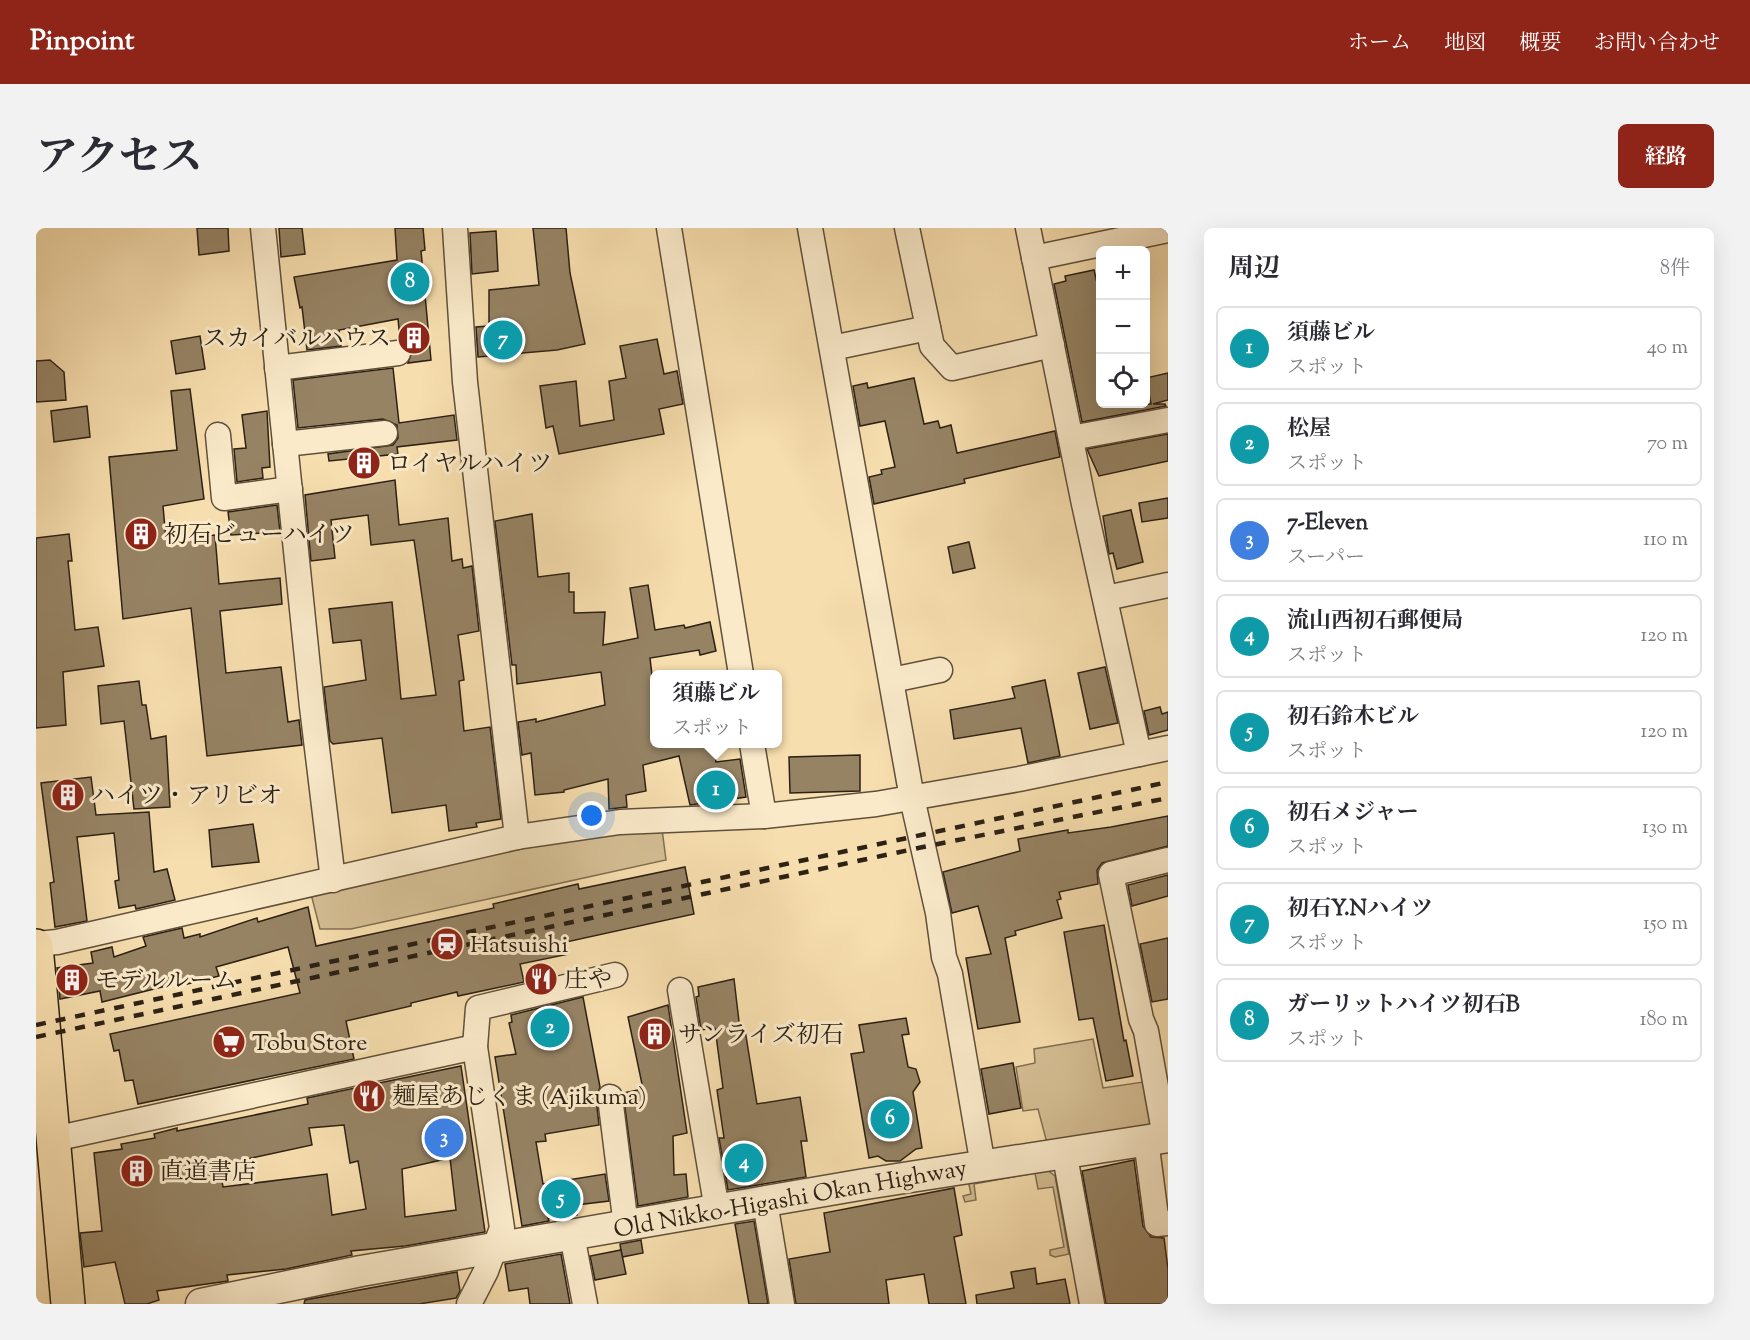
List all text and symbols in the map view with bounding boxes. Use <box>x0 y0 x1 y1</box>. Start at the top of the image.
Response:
text: Pinpoint <box>30 22 134 62</box>
text: ホーム <box>1348 29 1411 59</box>
text: 地図 <box>1444 29 1486 59</box>
text: 概要 <box>1519 29 1561 59</box>
text: お問い合わせ <box>1594 29 1720 59</box>
button: 経路 <box>1618 124 1714 188</box>
text: アクセス <box>36 130 203 190</box>
map controls <box>1096 246 1150 408</box>
button: + <box>1096 246 1150 300</box>
text: 周辺 <box>1228 251 1280 288</box>
text: 8件 <box>1660 255 1690 284</box>
pin: 8 <box>390 260 430 304</box>
button: − <box>1096 300 1150 354</box>
pin: 7 <box>484 318 522 362</box>
text: 須藤ビル <box>1287 318 1375 350</box>
building icon: スカイバルハウス <box>396 320 432 356</box>
place label: スカイバルハウス <box>203 323 391 357</box>
text: 1 <box>1246 334 1253 363</box>
text: 40 m <box>1647 334 1688 363</box>
button: locate <box>1096 354 1150 408</box>
text: スポット <box>1287 354 1367 383</box>
text: 松屋 <box>1287 414 1331 446</box>
text: 2 <box>1245 430 1254 459</box>
text: 70 m <box>1647 430 1688 459</box>
building icon: ロイヤルハイツ <box>346 445 382 481</box>
place label: ロイヤルハイツ <box>387 448 552 482</box>
text: スポット <box>1287 450 1367 479</box>
text: 7-Eleven <box>1287 508 1368 540</box>
building icon: 初石ビューハイツ <box>123 516 159 552</box>
place label: 初石ビューハイツ <box>164 519 355 553</box>
text: 3 <box>1245 526 1254 555</box>
text: 110 m <box>1643 526 1688 555</box>
text: スーパー <box>1287 544 1365 573</box>
text: 流山西初石郵便局 <box>1287 606 1463 638</box>
text: 4 <box>1244 622 1255 651</box>
text: 120 m <box>1640 622 1688 651</box>
text: スポット <box>1287 642 1367 671</box>
popup <box>650 670 782 748</box>
text: 須藤ビル <box>672 679 760 711</box>
text: 初石鈴木ビル <box>1287 702 1419 734</box>
text: スポット <box>672 715 752 744</box>
text: 5 <box>1246 718 1253 747</box>
text: 120 m <box>1640 718 1688 747</box>
text: スポット <box>1287 738 1367 767</box>
pin: 1 <box>696 768 736 812</box>
building icon: ハイツ・アリビオ <box>50 777 86 813</box>
place label: ハイツ・アリビオ <box>91 780 282 814</box>
text: 初石メジャー <box>1287 798 1419 830</box>
your location <box>577 801 606 830</box>
text: 6 <box>1245 814 1254 843</box>
text: 130 m <box>1642 814 1688 843</box>
text: スポット <box>1287 834 1367 863</box>
text: 初石Y.Nハイツ <box>1287 894 1433 926</box>
text: 7 <box>1244 910 1255 939</box>
text: 150 m <box>1643 910 1688 939</box>
station icon: Hatsuishi <box>429 926 465 962</box>
place label: Hatsuishi <box>470 929 569 963</box>
text: スポット <box>1287 930 1367 959</box>
restaurant icon: 庄や <box>523 961 559 997</box>
building icon: モデルルーム <box>54 962 90 998</box>
place label: 庄や <box>564 964 612 998</box>
place label: モデルルーム <box>95 965 237 999</box>
text: ガーリットハイツ初石B <box>1287 990 1520 1022</box>
pin: 2 <box>530 1006 570 1050</box>
text: 8 <box>1245 1006 1255 1035</box>
text: 180 m <box>1640 1006 1688 1035</box>
building icon: サンライズ初石 <box>637 1016 673 1052</box>
place label: サンライズ初石 <box>678 1019 844 1053</box>
supermarket icon: Tobu Store <box>211 1024 247 1060</box>
text: スポット <box>1287 1026 1367 1055</box>
place label: Tobu Store <box>252 1027 368 1061</box>
restaurant icon: 麺屋あじくま (Ajikuma) <box>351 1078 387 1114</box>
place label: 麺屋あじくま (Ajikuma) <box>392 1081 647 1115</box>
pin: 6 <box>870 1096 910 1142</box>
pin: 3 <box>424 1116 464 1160</box>
pin: 4 <box>724 1140 764 1186</box>
street label: Old Nikko-Higashi Okan Highway <box>611 1152 970 1248</box>
building icon: 直道書店 <box>119 1153 155 1189</box>
place label: 直道書店 <box>160 1156 256 1190</box>
pin: 5 <box>542 1176 580 1222</box>

